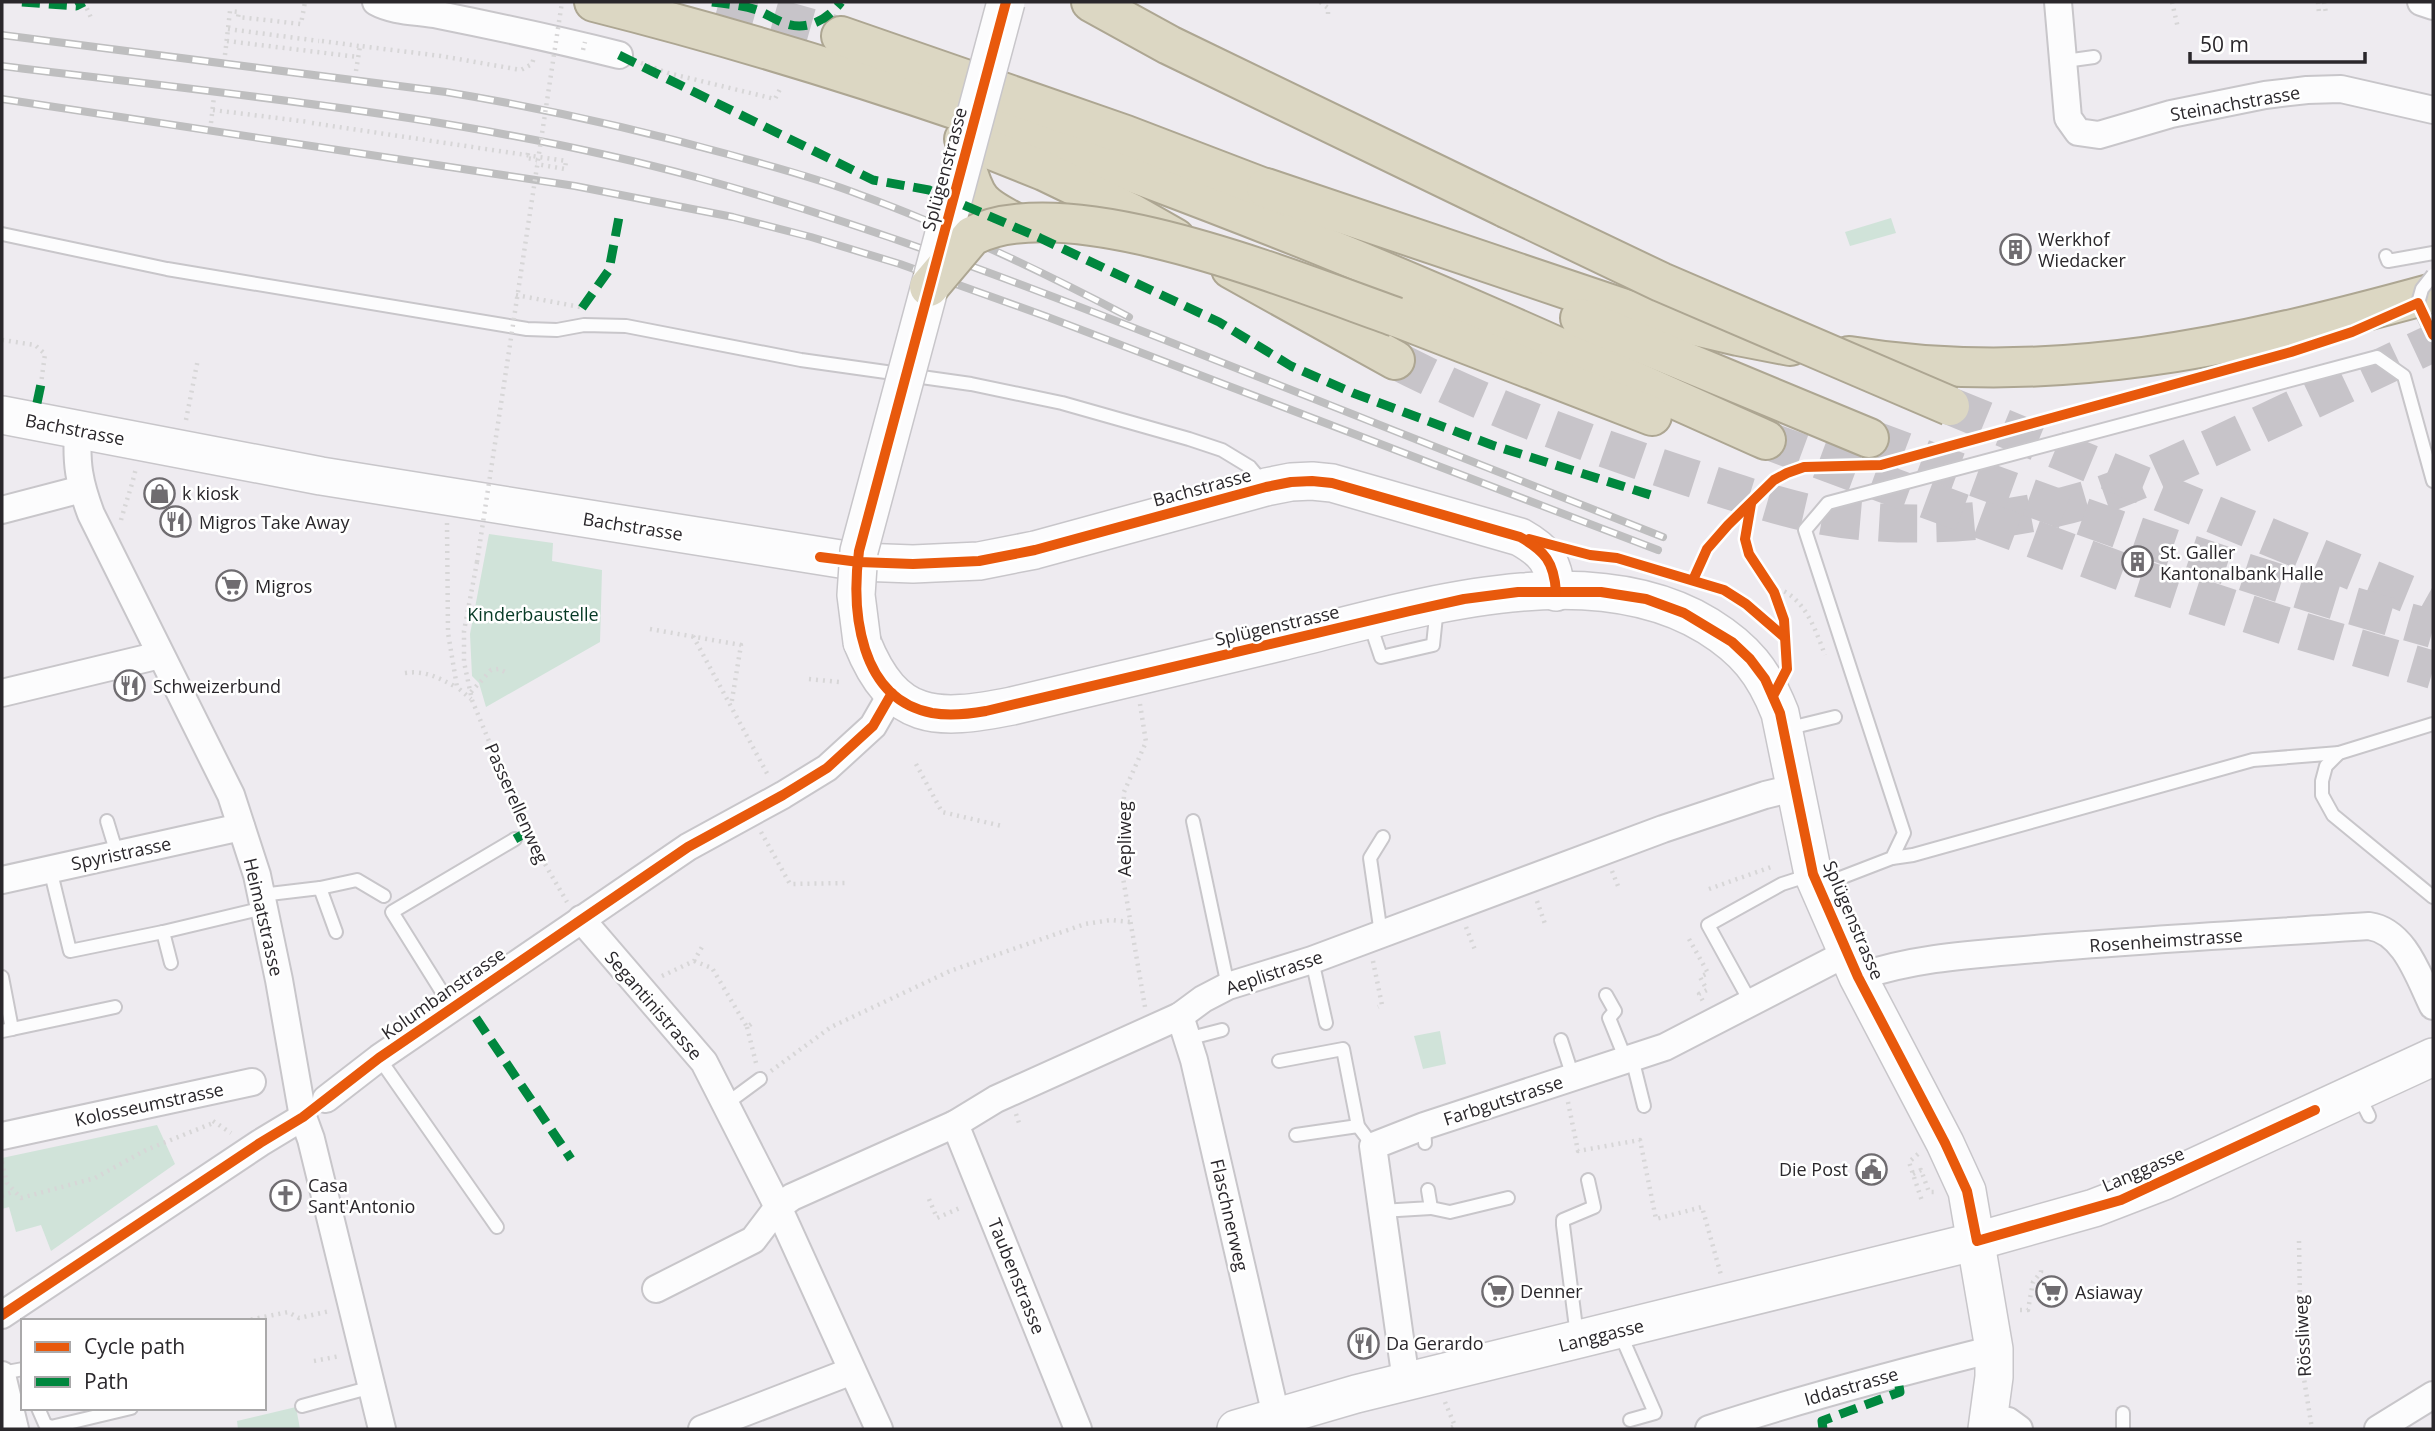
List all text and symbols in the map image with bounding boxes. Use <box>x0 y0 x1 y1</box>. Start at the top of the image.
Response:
scale bar <box>2190 21 2365 65</box>
text: 50 m <box>2200 30 2249 58</box>
street label: Steinachstrasse <box>2168 80 2302 126</box>
street label: Splügenstrasse <box>916 105 972 233</box>
place label: Werkhof Wiedacker <box>2038 227 2126 272</box>
building icon: Werkhof Wiedacker <box>1998 232 2032 266</box>
street label: Bachstrasse <box>23 408 127 450</box>
street label: Bachstrasse <box>1150 462 1254 512</box>
shop icon: k kiosk <box>142 476 176 510</box>
place label: k kiosk <box>182 481 240 505</box>
restaurant icon: Migros Take Away <box>159 505 193 539</box>
street label: Bachstrasse <box>581 506 685 546</box>
place label: Migros Take Away <box>199 510 350 534</box>
place label: St. Galler Kantonalbank Halle <box>2160 540 2324 585</box>
building icon: St. Galler Kantonalbank Halle <box>2120 545 2154 579</box>
supermarket icon: Migros <box>215 569 249 603</box>
place label: Migros <box>255 574 312 598</box>
street label: Splügenstrasse <box>1212 599 1342 651</box>
park label: Kinderbaustelle <box>467 602 599 626</box>
restaurant icon: Schweizerbund <box>113 669 147 703</box>
place label: Schweizerbund <box>153 674 281 698</box>
street label: Passerellenweg <box>480 739 554 867</box>
street label: Aepliweg <box>1112 801 1136 877</box>
street label: Spyristrasse <box>69 831 173 875</box>
street label: Heimatstrasse <box>239 856 289 978</box>
street label: Splügenstrasse <box>1818 857 1890 983</box>
street label: Rosenheimstrasse <box>2089 923 2243 957</box>
street label: Kolumbanstrasse <box>376 941 510 1045</box>
street label: Aeplistrasse <box>1222 944 1326 1000</box>
street label: Segantinistrasse <box>600 945 708 1065</box>
street label: Farbgutstrasse <box>1440 1069 1566 1131</box>
street label: Kolosseumstrasse <box>72 1076 226 1132</box>
street label: Langgasse <box>2098 1141 2188 1197</box>
public building icon: Die Post <box>1854 1152 1888 1186</box>
street label: Flaschnerweg <box>1205 1157 1255 1274</box>
place label: Die Post <box>1779 1157 1848 1181</box>
place label: Casa Sant'Antonio <box>308 1173 415 1218</box>
church icon: Casa Sant'Antonio <box>268 1178 302 1212</box>
street label: Taubenstrasse <box>983 1215 1051 1337</box>
supermarket icon: Denner <box>1480 1274 1514 1308</box>
supermarket icon: Asiaway <box>2035 1275 2069 1309</box>
place label: Denner <box>1520 1279 1583 1303</box>
place label: Asiaway <box>2075 1280 2143 1304</box>
street label: Rössliweg <box>2288 1294 2316 1378</box>
street label: Langgasse <box>1556 1313 1646 1357</box>
legend <box>21 1319 266 1410</box>
restaurant icon: Da Gerardo <box>1346 1326 1380 1360</box>
place label: Da Gerardo <box>1386 1331 1484 1355</box>
text: Cycle path <box>84 1332 185 1360</box>
street label: Iddastrasse <box>1801 1361 1901 1411</box>
text: Path <box>84 1367 129 1395</box>

